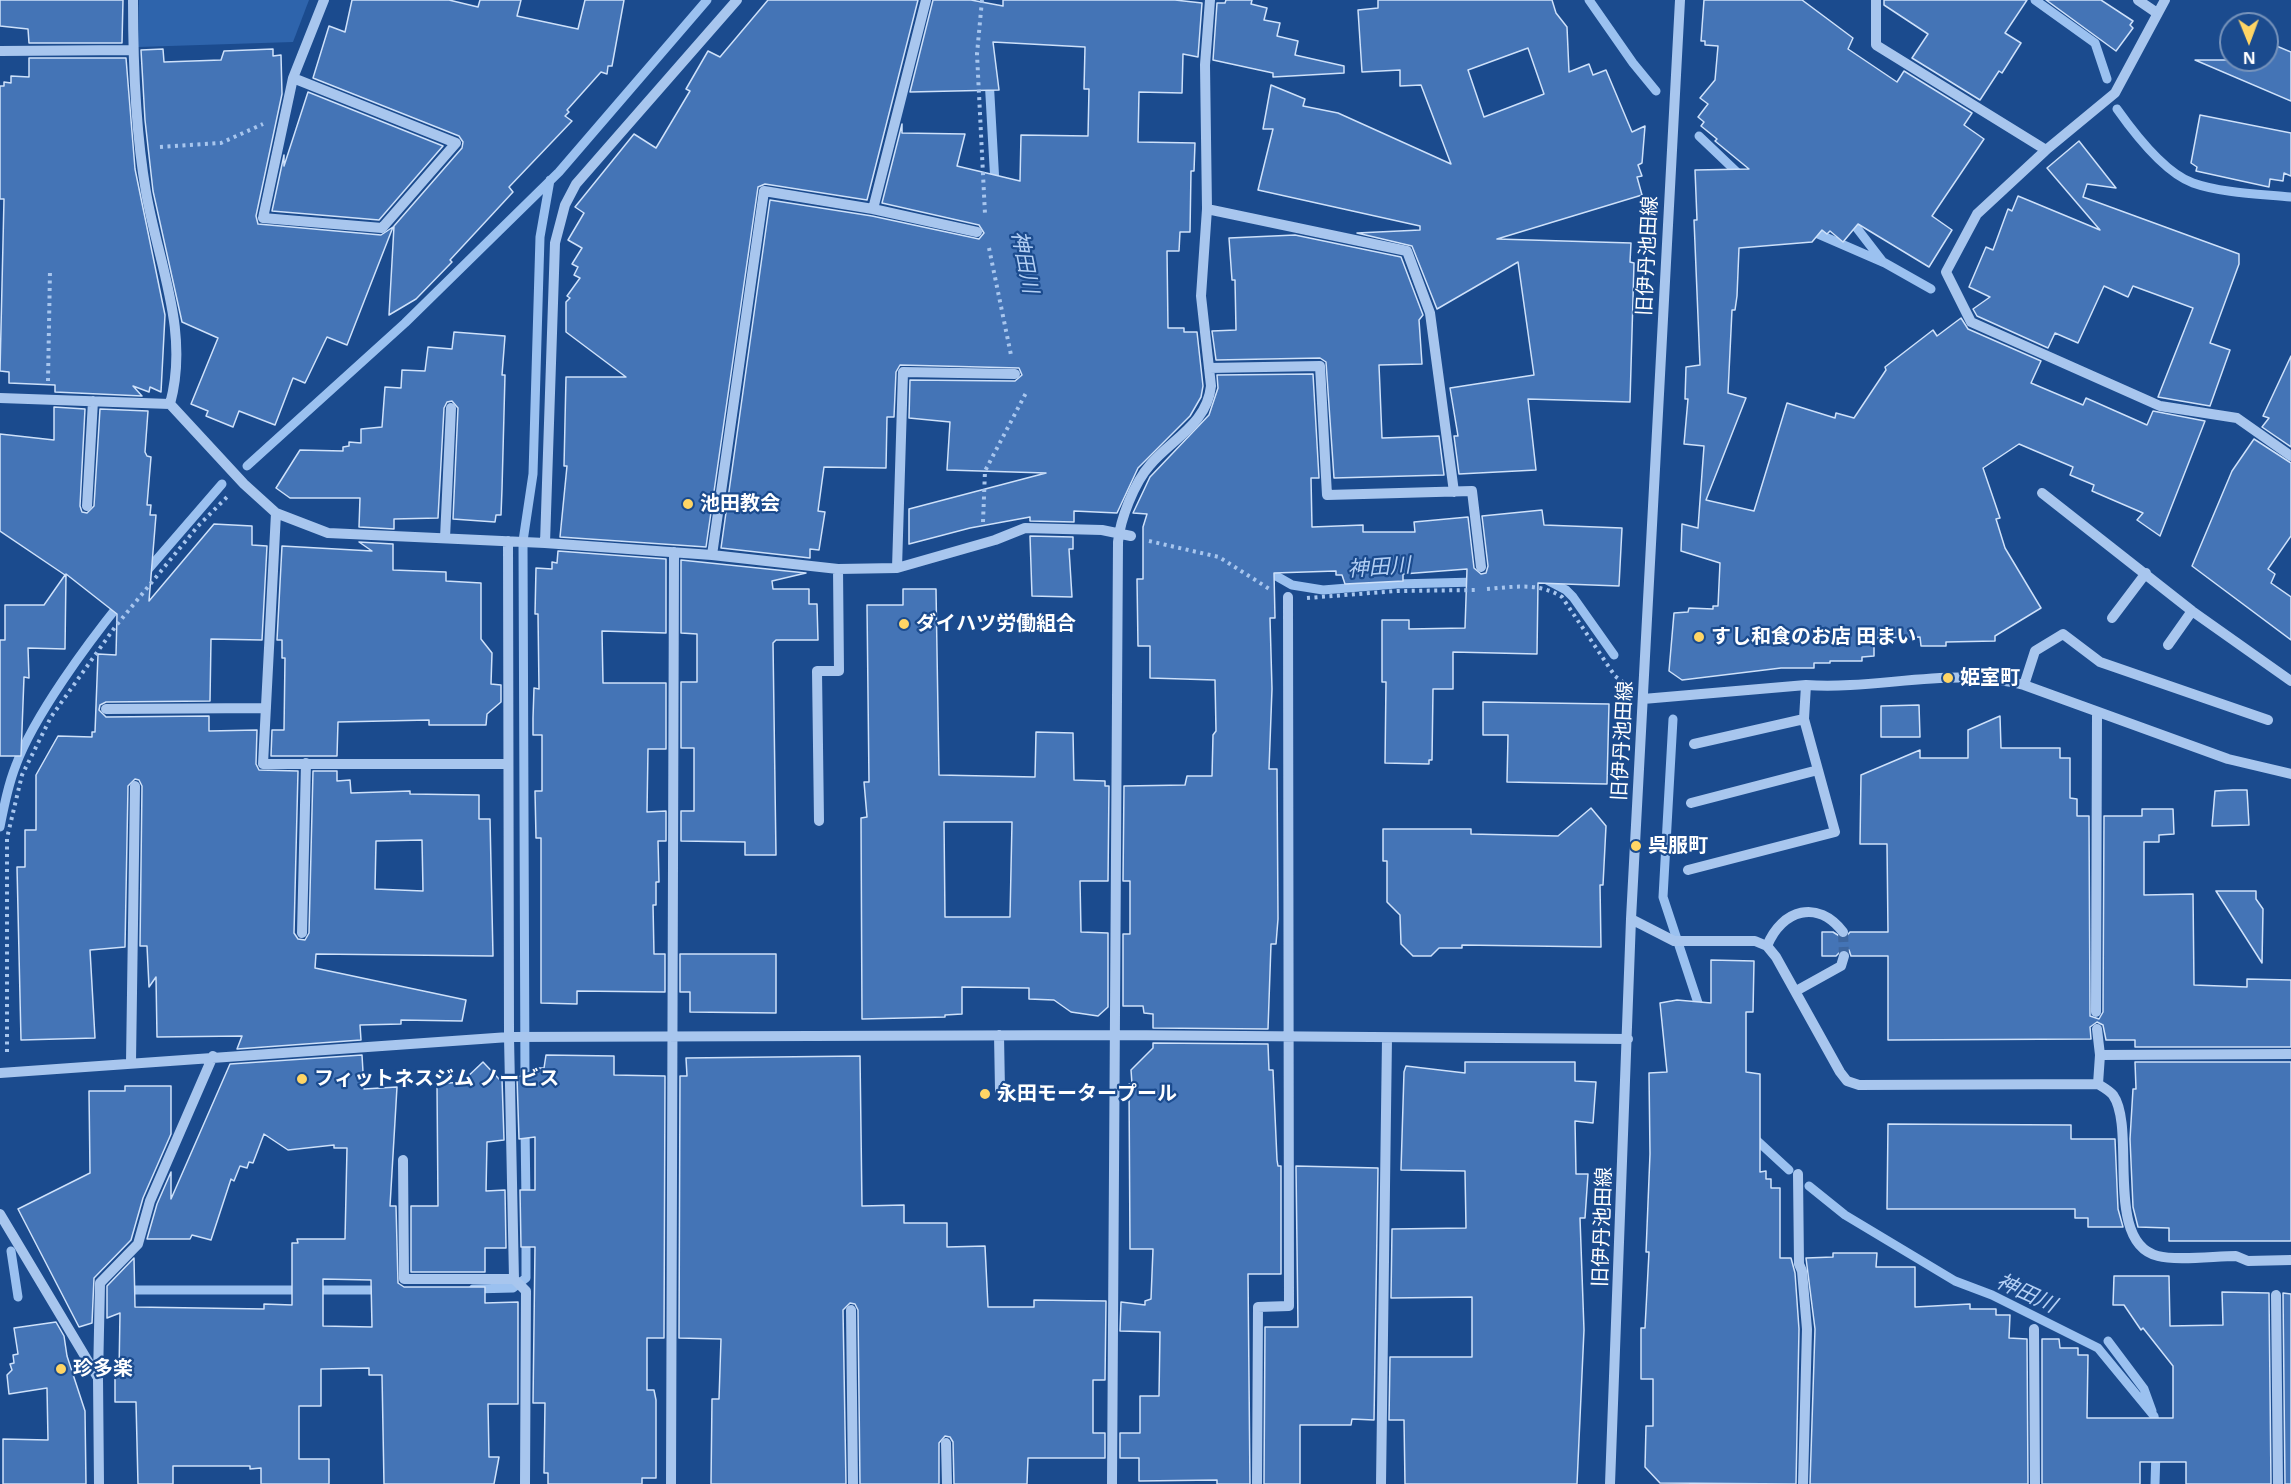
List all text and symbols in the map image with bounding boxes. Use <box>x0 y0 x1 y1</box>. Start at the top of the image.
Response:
north arrow <box>2219 12 2279 72</box>
text: N <box>2243 47 2256 69</box>
street label: 旧伊丹池田線 <box>1633 195 1663 317</box>
water label: 神田川 <box>1006 229 1042 295</box>
place label: 池田教会 <box>700 492 780 516</box>
marker: 池田教会 <box>681 497 695 511</box>
water label: 神田川 <box>1347 553 1411 583</box>
place label: ダイハツ労働組合 <box>916 612 1076 636</box>
marker: ダイハツ労働組合 <box>897 617 911 631</box>
place label: すし和食のお店 田まい <box>1711 625 1916 649</box>
marker: すし和食のお店 田まい <box>1692 630 1706 644</box>
place label: 姫室町 <box>1960 666 2020 690</box>
marker: 姫室町 <box>1941 671 1955 685</box>
street label: 旧伊丹池田線 <box>1608 680 1638 802</box>
place label: 呉服町 <box>1648 834 1708 858</box>
marker: 呉服町 <box>1629 839 1643 853</box>
place label: フィットネスジム ノービス <box>314 1067 559 1091</box>
marker: フィットネスジム ノービス <box>295 1072 309 1086</box>
place label: 永田モータープール <box>997 1082 1177 1106</box>
marker: 永田モータープール <box>978 1087 992 1101</box>
street label: 旧伊丹池田線 <box>1589 1167 1617 1287</box>
water label: 神田川 <box>1992 1269 2060 1319</box>
place label: 珍多楽 <box>73 1357 133 1381</box>
marker: 珍多楽 <box>54 1362 68 1376</box>

